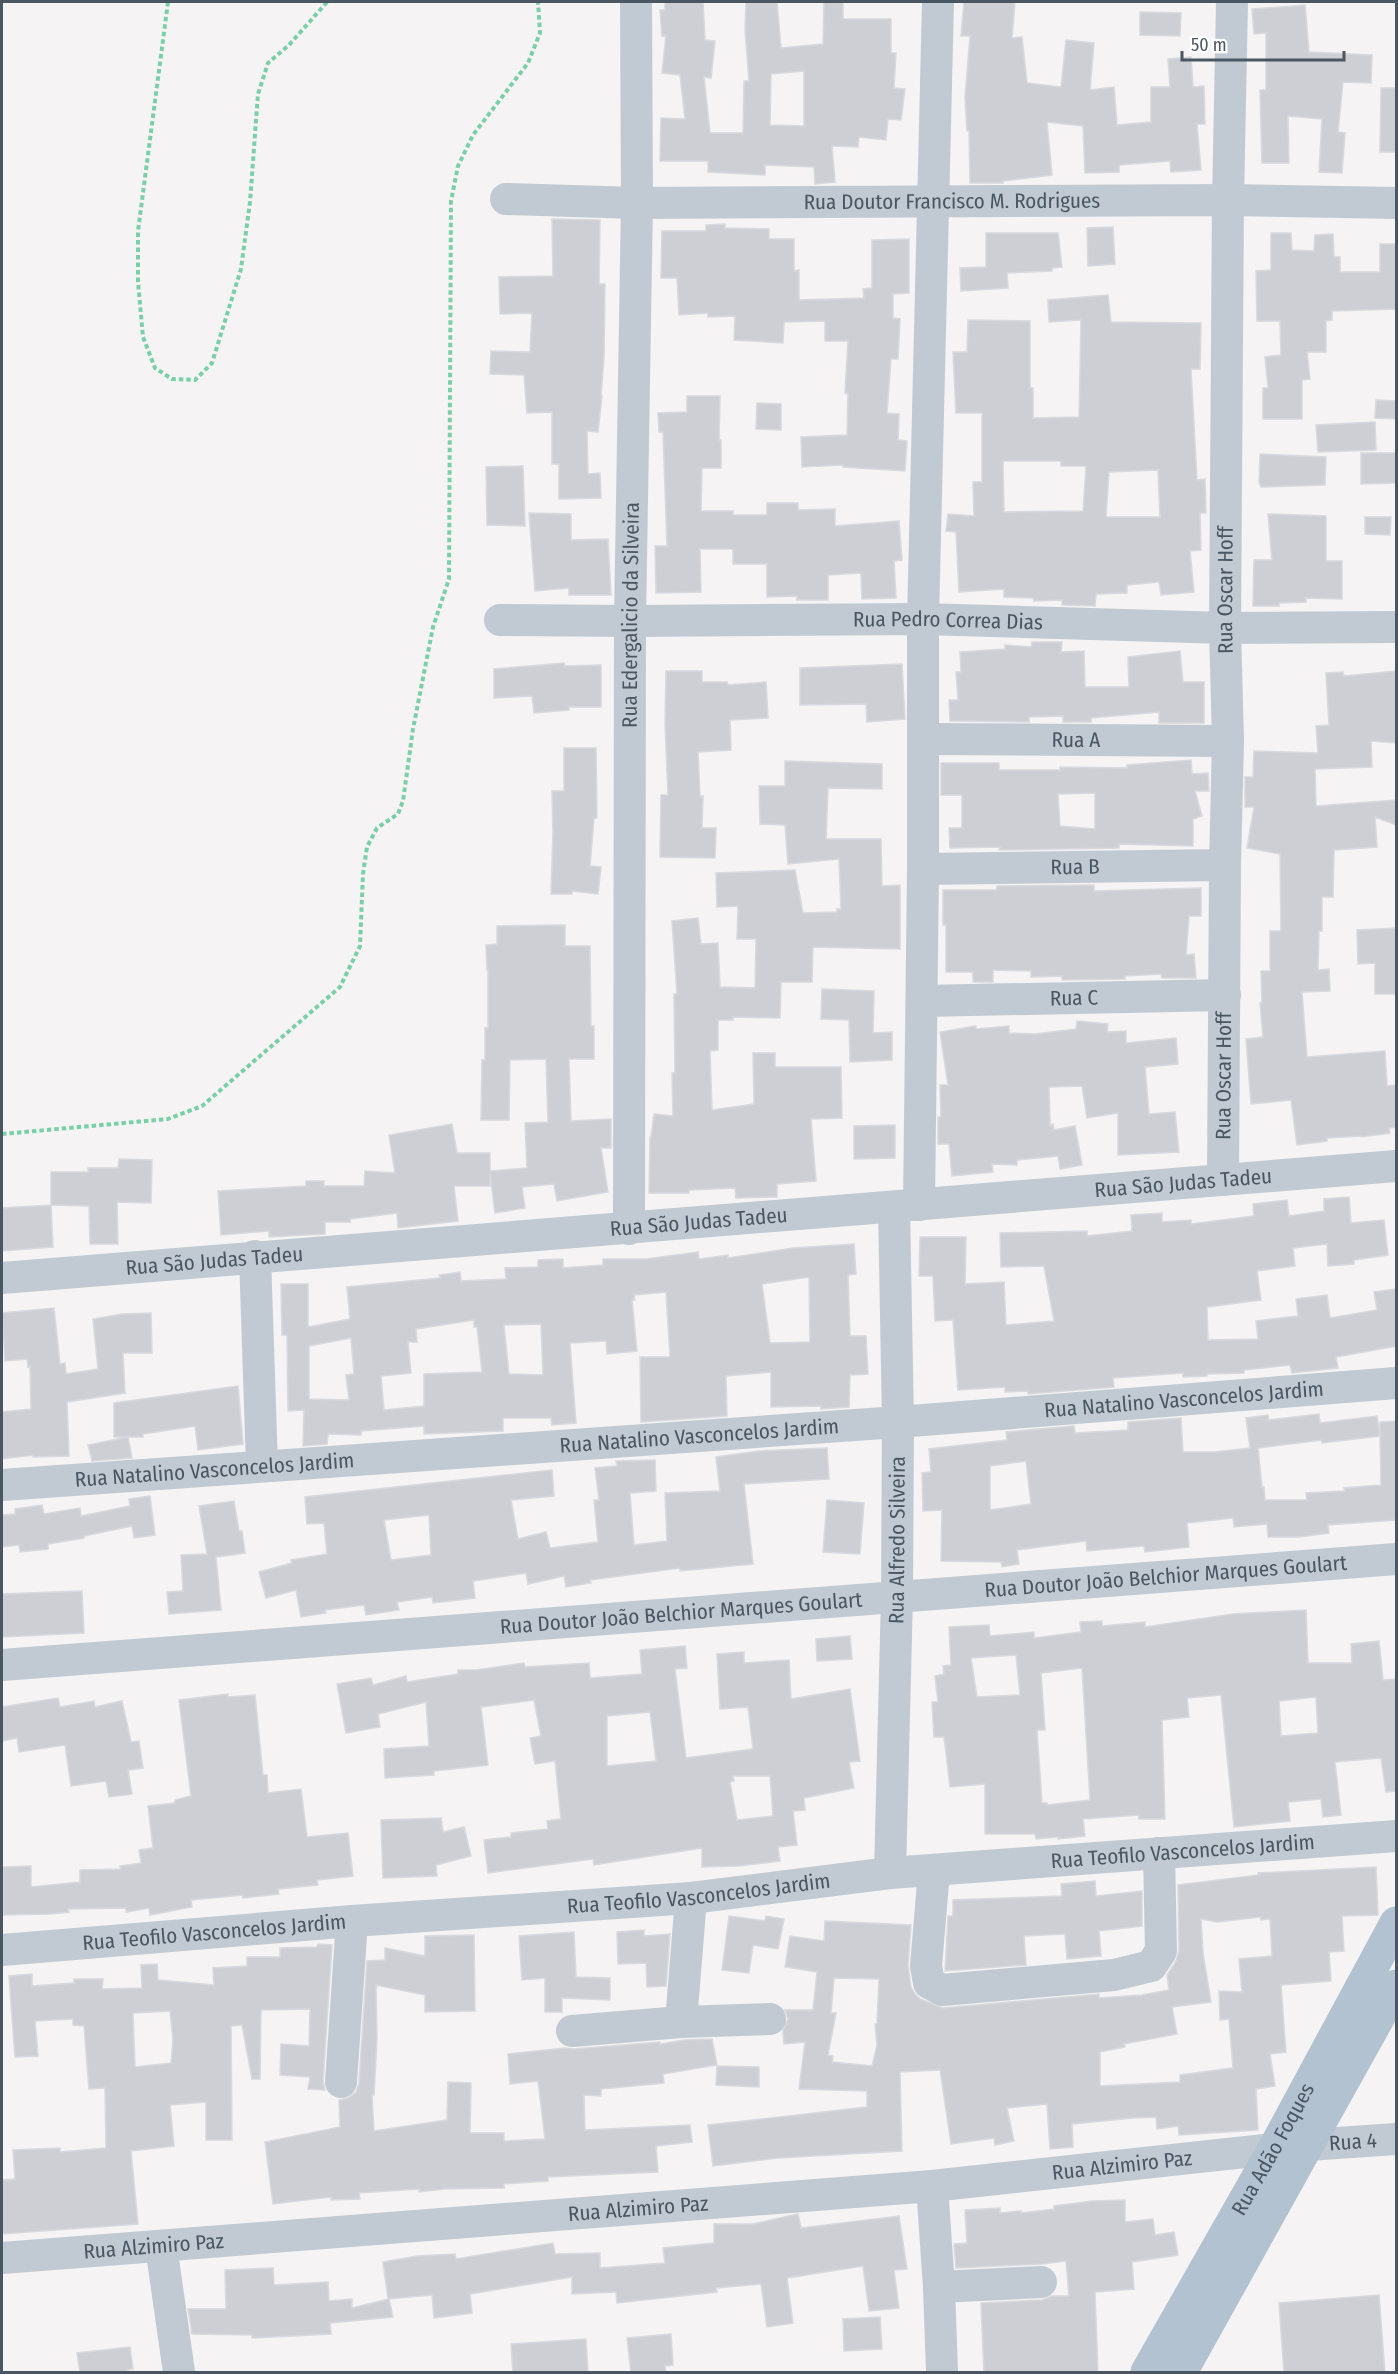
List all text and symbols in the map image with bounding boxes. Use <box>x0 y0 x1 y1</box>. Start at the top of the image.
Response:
scale bar <box>1182 24 1344 62</box>
text: 50 m <box>1191 34 1227 56</box>
street label: Rua Doutor Francisco M. Rodrigues <box>804 188 1100 215</box>
street label: Rua Edergalicio da Silveira <box>617 502 645 728</box>
street label: Rua Oscar Hoff <box>1212 525 1239 654</box>
street label: Rua Pedro Correa Dias <box>853 606 1043 636</box>
street label: Rua A <box>1052 727 1100 753</box>
street label: Rua B <box>1050 854 1100 880</box>
street label: Rua C <box>1050 985 1099 1011</box>
street label: Rua Oscar Hoff <box>1210 1010 1237 1140</box>
street label: Rua São Judas Tadeu <box>1093 1163 1273 1203</box>
street label: Rua São Judas Tadeu <box>609 1202 789 1242</box>
street label: Rua São Judas Tadeu <box>125 1241 304 1281</box>
street label: Rua Natalino Vasconcelos Jardim <box>1043 1376 1325 1424</box>
street label: Rua Natalino Vasconcelos Jardim <box>559 1413 840 1459</box>
street label: Rua Natalino Vasconcelos Jardim <box>74 1447 355 1493</box>
street label: Rua Alfredo Silveira <box>883 1456 911 1624</box>
street label: Rua Doutor João Belchior Marques Goulart <box>984 1550 1348 1603</box>
street label: Rua Doutor João Belchior Marques Goulart <box>499 1587 863 1640</box>
street label: Rua Teofilo Vasconcelos Jardim <box>1050 1829 1316 1874</box>
street label: Rua Teofilo Vasconcelos Jardim <box>566 1868 832 1919</box>
street label: Rua Teofilo Vasconcelos Jardim <box>81 1909 347 1956</box>
street label: Rua Adão Foques <box>1226 2079 1320 2220</box>
street label: Rua 4 <box>1328 2127 1378 2157</box>
street label: Rua Alzimiro Paz <box>1051 2145 1193 2186</box>
street label: Rua Alzimiro Paz <box>567 2190 709 2227</box>
street label: Rua Alzimiro Paz <box>82 2228 225 2265</box>

